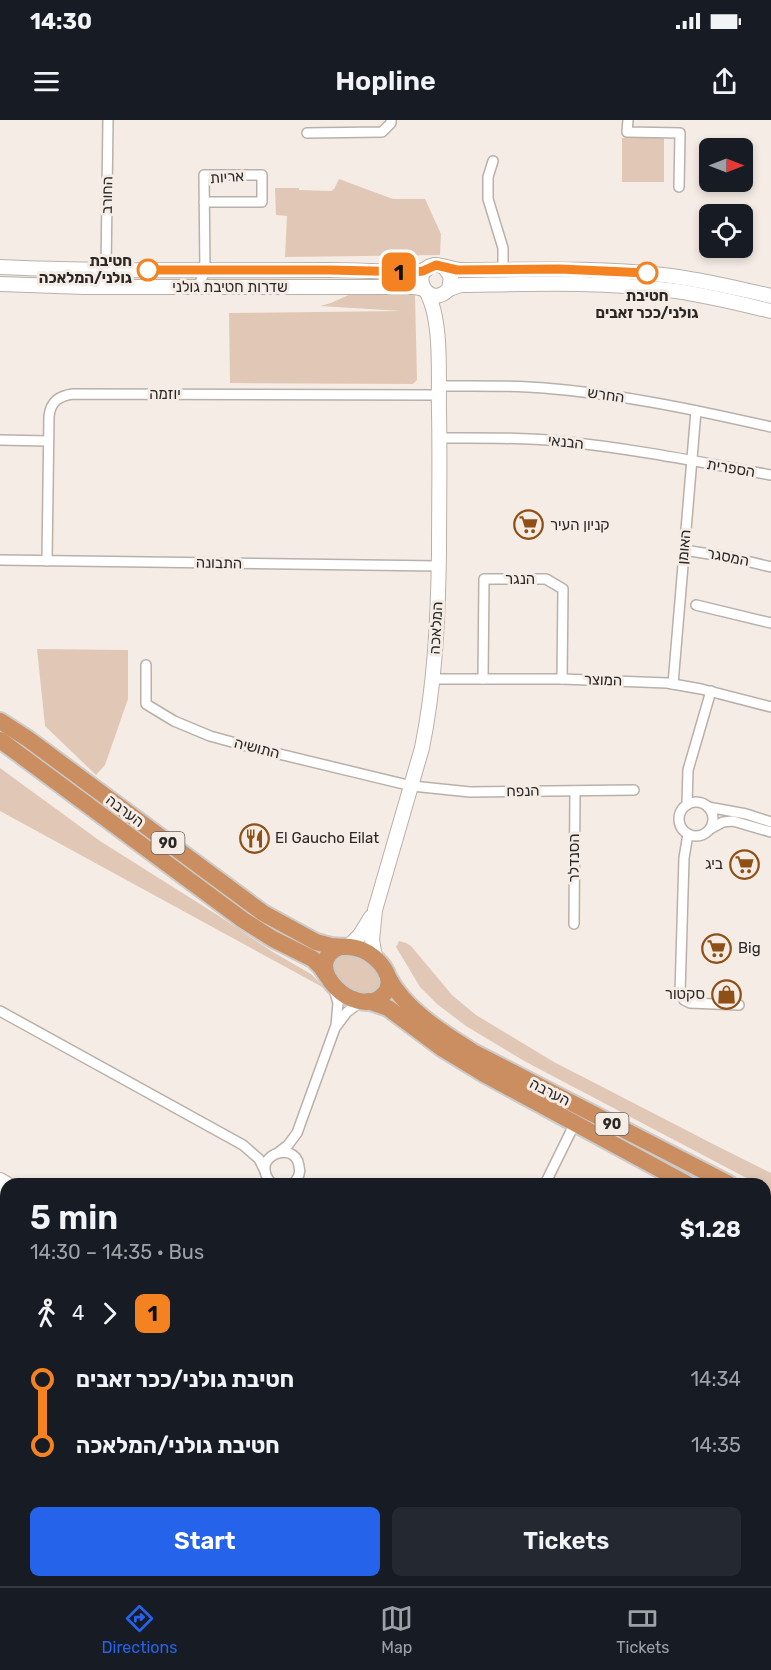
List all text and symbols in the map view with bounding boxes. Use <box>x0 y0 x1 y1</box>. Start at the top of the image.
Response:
text: 14:30 <box>30 8 92 35</box>
icon: menu <box>30 65 63 98</box>
text: Hopline <box>335 65 436 97</box>
icon: share <box>708 65 741 98</box>
north arrow <box>699 138 753 192</box>
map controls <box>699 138 753 258</box>
street label: אריות <box>209 167 245 187</box>
street label: החורב <box>98 176 116 214</box>
button: locate <box>699 204 753 258</box>
place label: חטיבת גולני/המלאכה <box>39 252 132 287</box>
line badge: 1 <box>380 252 418 292</box>
marker: חטיבת גולני/המלאכה <box>137 259 159 281</box>
text: 1 <box>394 260 404 285</box>
marker: חטיבת גולני/ככר זאבים <box>636 262 658 284</box>
street label: שדרות חטיבת גולני <box>172 278 288 296</box>
place label: חטיבת גולני/ככר זאבים <box>596 287 698 322</box>
street label: החרש <box>586 383 626 407</box>
street label: יוזמה <box>149 385 181 403</box>
street label: הבנאי <box>547 431 585 453</box>
street label: הספרית <box>705 455 757 481</box>
supermarket icon: קניון העיר <box>513 509 545 541</box>
place label: קניון העיר <box>550 516 610 534</box>
street label: האומן <box>674 529 694 565</box>
street label: המסגר <box>705 544 751 570</box>
street label: התבונה <box>196 554 242 572</box>
street label: הנגר <box>505 570 535 588</box>
street label: המלאכה <box>426 601 446 655</box>
street label: המוצר <box>583 670 623 690</box>
street label: התושיה <box>232 734 282 762</box>
street label: הנפח <box>506 782 540 800</box>
street label: הערבה <box>102 791 148 831</box>
restaurant icon: El Gaucho Eilat <box>238 822 270 854</box>
place label: El Gaucho Eilat <box>275 829 379 847</box>
road number: 90 <box>152 832 184 854</box>
street label: הסנדלר <box>565 834 583 882</box>
supermarket icon: ביג <box>728 848 760 880</box>
place label: ביג <box>705 855 723 873</box>
supermarket icon: Big <box>701 932 733 964</box>
place label: Big <box>738 939 761 957</box>
shop icon: סקטור <box>710 978 742 1010</box>
place label: סקטור <box>665 985 705 1003</box>
street label: הערבה <box>527 1074 573 1110</box>
road number: 90 <box>596 1113 628 1135</box>
text: 5 min <box>30 1198 118 1237</box>
text: $1.28 <box>680 1216 741 1243</box>
text: 14:30 – 14:35 · Bus <box>30 1240 204 1264</box>
icon: walk <box>30 1297 63 1330</box>
icon: forward <box>93 1297 126 1330</box>
text: 4 <box>72 1301 84 1325</box>
text: 1 <box>147 1301 158 1326</box>
text: חטיבת גולני/ככר זאבים <box>76 1366 294 1393</box>
text: 14:34 <box>690 1367 741 1391</box>
text: חטיבת גולני/המלאכה <box>76 1432 280 1459</box>
text: 14:35 <box>691 1433 741 1457</box>
button: Start <box>30 1507 380 1576</box>
button: Tickets <box>392 1507 741 1576</box>
tab: Directions <box>102 1602 177 1657</box>
tab: Map <box>380 1602 413 1657</box>
tab: Tickets <box>616 1602 669 1657</box>

